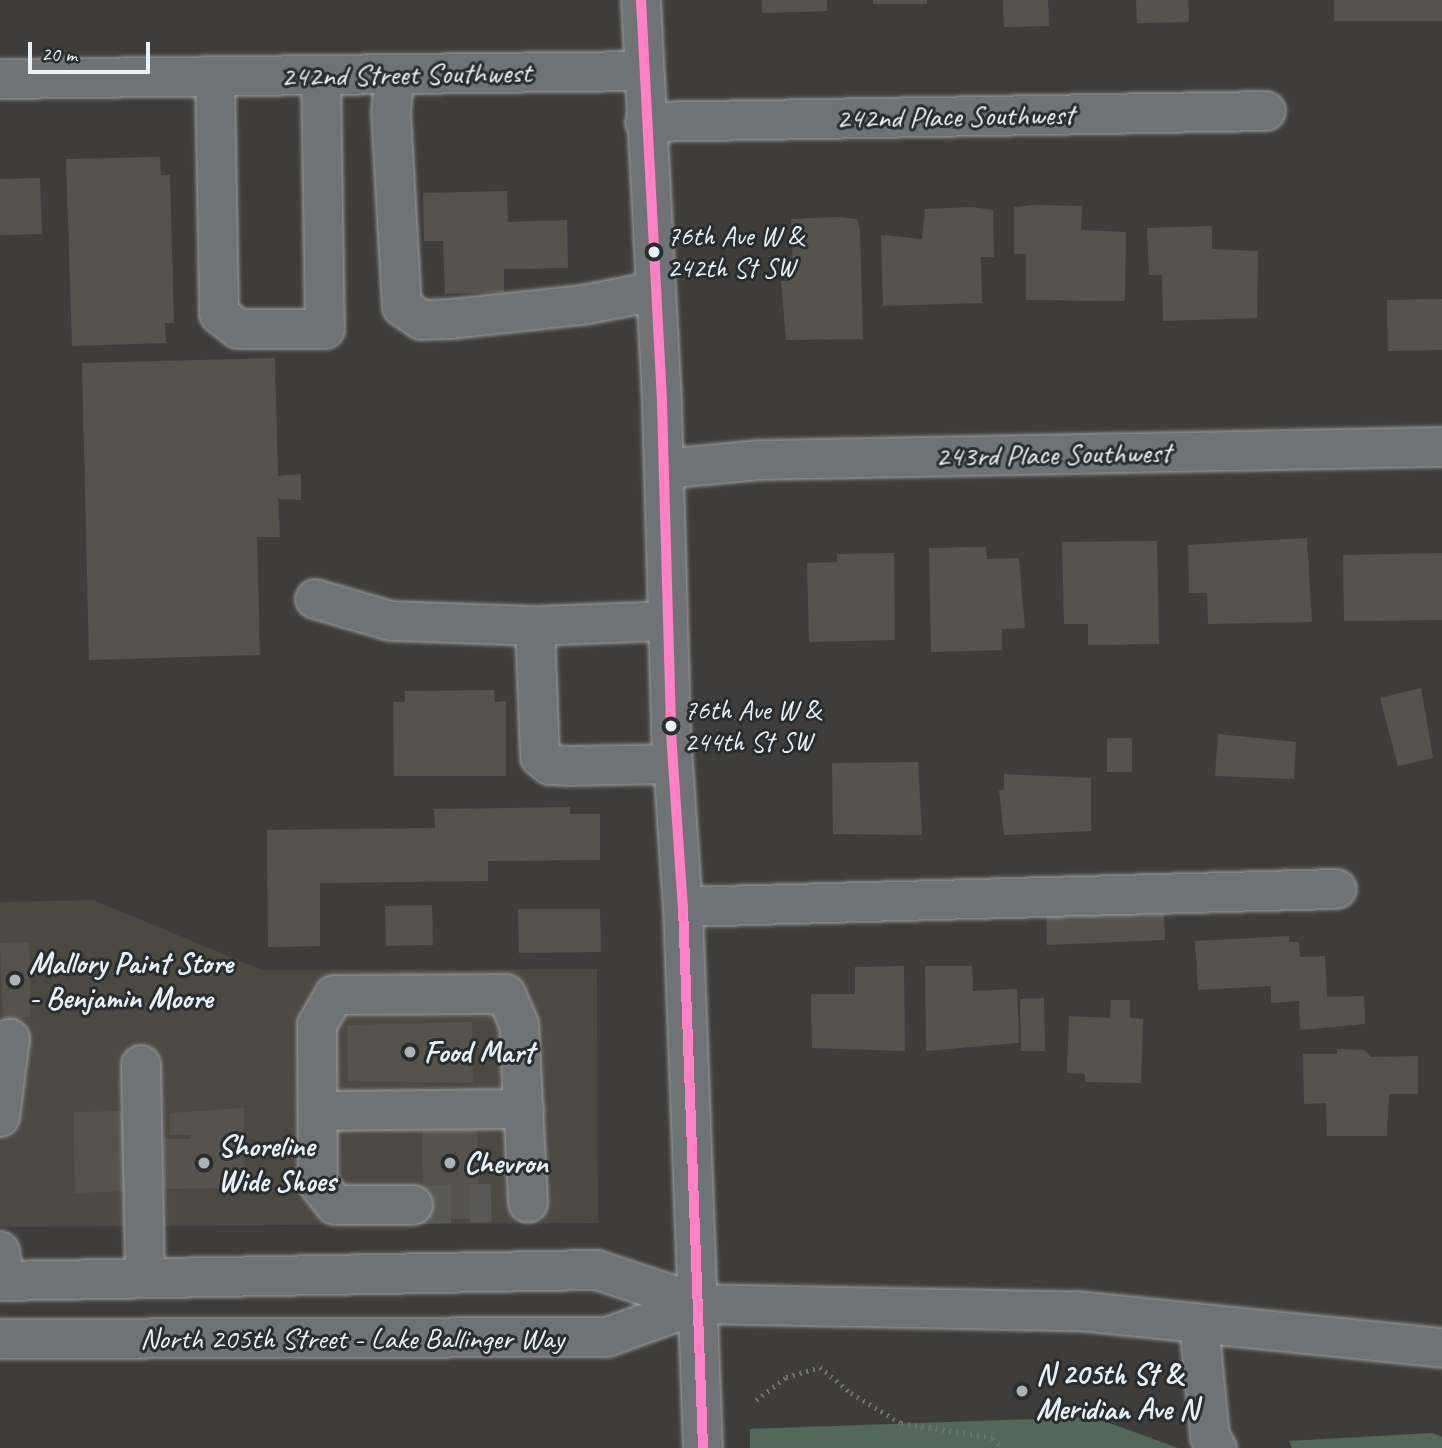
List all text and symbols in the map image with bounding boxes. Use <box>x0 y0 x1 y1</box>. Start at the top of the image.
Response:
scale bar <box>32 28 154 72</box>
text: 20 m <box>41 41 77 67</box>
street label: 242nd Street Southwest <box>280 54 532 94</box>
street label: 242nd Place Southwest <box>836 96 1074 136</box>
place label: 76th Ave W & 242th St SW <box>667 219 803 285</box>
marker: 76th Ave W & 242th St SW <box>647 245 661 259</box>
street label: 243rd Place Southwest <box>935 434 1171 474</box>
place label: 76th Ave W & 244th St SW <box>684 693 820 759</box>
marker: 76th Ave W & 244th St SW <box>664 719 678 733</box>
place label: Mallory Paint Store - Benjamin Moore <box>29 945 234 1016</box>
marker: Mallory Paint Store - Benjamin Moore <box>7 972 23 988</box>
place label: Food Mart <box>424 1034 534 1070</box>
marker: Food Mart <box>402 1044 418 1060</box>
place label: Shoreline Wide Shoes <box>218 1128 337 1198</box>
place label: Chevron <box>464 1145 548 1181</box>
marker: Shoreline Wide Shoes <box>196 1155 212 1171</box>
marker: Chevron <box>442 1155 458 1171</box>
street label: North 205th Street - Lake Ballinger Way <box>139 1320 565 1356</box>
place label: N 205th St & Meridian Ave N <box>1036 1356 1198 1426</box>
marker: N 205th St & Meridian Ave N <box>1014 1383 1030 1399</box>

